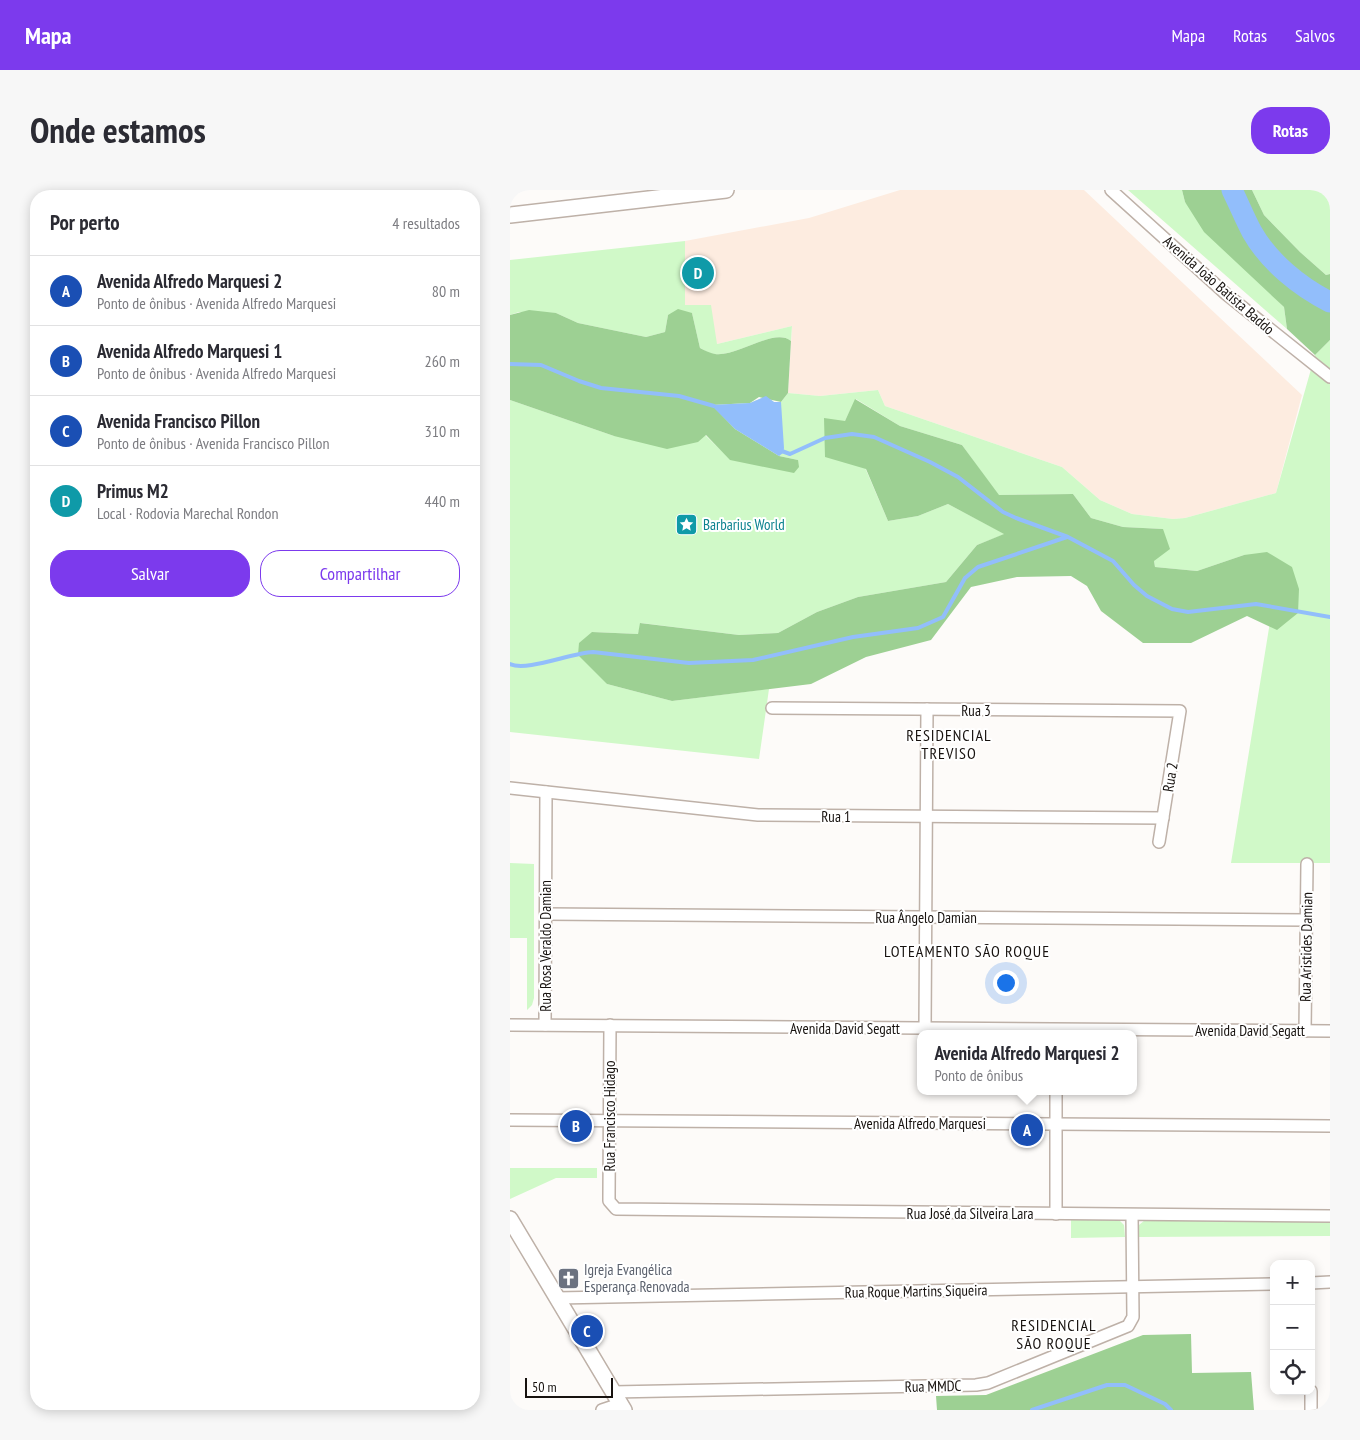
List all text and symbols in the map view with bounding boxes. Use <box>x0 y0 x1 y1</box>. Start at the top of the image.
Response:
text: Mapa <box>25 20 72 51</box>
text: Mapa <box>1171 24 1205 47</box>
text: Rotas <box>1233 24 1267 47</box>
text: Salvos <box>1295 24 1335 47</box>
text: Onde estamos <box>30 107 206 153</box>
button: Rotas <box>1251 107 1330 154</box>
text: Por perto <box>50 209 120 236</box>
text: 4 resultados <box>392 213 460 233</box>
street label: Avenida João Batista Baddo <box>1159 231 1279 339</box>
pin: D <box>682 254 714 292</box>
text: Avenida Alfredo Marquesi 2 <box>97 269 282 293</box>
text: A <box>62 281 70 301</box>
text: 80 m <box>432 281 460 301</box>
text: Ponto de ônibus · Avenida Alfredo Marquesi <box>97 293 336 313</box>
text: Avenida Alfredo Marquesi 1 <box>97 339 282 363</box>
text: B <box>62 351 70 371</box>
text: 260 m <box>425 351 460 371</box>
text: Ponto de ônibus · Avenida Alfredo Marquesi <box>97 363 336 383</box>
text: Avenida Francisco Pillon <box>97 409 260 433</box>
text: C <box>62 421 70 441</box>
text: 310 m <box>425 421 460 441</box>
text: Ponto de ônibus · Avenida Francisco Pillon <box>97 433 330 453</box>
text: Primus M2 <box>97 479 169 503</box>
text: D <box>62 491 70 511</box>
text: 440 m <box>425 491 460 511</box>
text: Local · Rodovia Marechal Rondon <box>97 503 279 523</box>
place icon: Barbarius World <box>675 512 699 536</box>
place label: Barbarius World <box>703 515 785 534</box>
button: Salvar <box>50 550 250 597</box>
button: Compartilhar <box>260 550 460 597</box>
street label: Rua 3 <box>961 701 991 720</box>
district label: RESIDENCIAL TREVISO <box>906 725 992 763</box>
street label: Rua 2 <box>1158 761 1182 793</box>
street label: Rua 1 <box>821 807 851 826</box>
street label: Rua Rosa Veraldo Damian <box>536 880 555 1012</box>
street label: Rua Aristides Damian <box>1296 892 1316 1002</box>
street label: Rua Ângelo Damian <box>875 908 977 927</box>
district label: LOTEAMENTO SÃO ROQUE <box>884 941 1050 961</box>
your location <box>993 970 1019 996</box>
street label: Avenida David Segatt <box>790 1019 900 1038</box>
street label: Avenida David Segatt <box>1195 1021 1305 1040</box>
popup <box>917 1030 1137 1095</box>
text: Avenida Alfredo Marquesi 2 <box>934 1041 1120 1065</box>
street label: Rua Francisco Hidago <box>600 1061 619 1171</box>
text: Ponto de ônibus <box>934 1065 1023 1085</box>
pin: B <box>560 1107 592 1145</box>
pin: A <box>1011 1111 1043 1149</box>
street label: Avenida Alfredo Marquesi <box>854 1114 986 1133</box>
street label: Rua José da Silveira Lara <box>907 1204 1033 1223</box>
place label: Igreja Evangélica Esperança Renovada <box>584 1260 689 1296</box>
map controls <box>1270 1260 1315 1395</box>
button: + <box>1270 1260 1315 1305</box>
church icon: Igreja Evangélica Esperança Renovada <box>556 1266 580 1290</box>
street label: Rua Roque Martins Siqueira <box>844 1280 988 1302</box>
button: − <box>1270 1305 1315 1350</box>
pin: C <box>571 1312 603 1350</box>
district label: RESIDENCIAL SÃO ROQUE <box>1011 1315 1097 1353</box>
button: locate <box>1270 1350 1315 1395</box>
scale bar <box>525 1375 612 1398</box>
street label: Rua MMDC <box>904 1376 962 1396</box>
text: 50 m <box>532 1378 557 1396</box>

